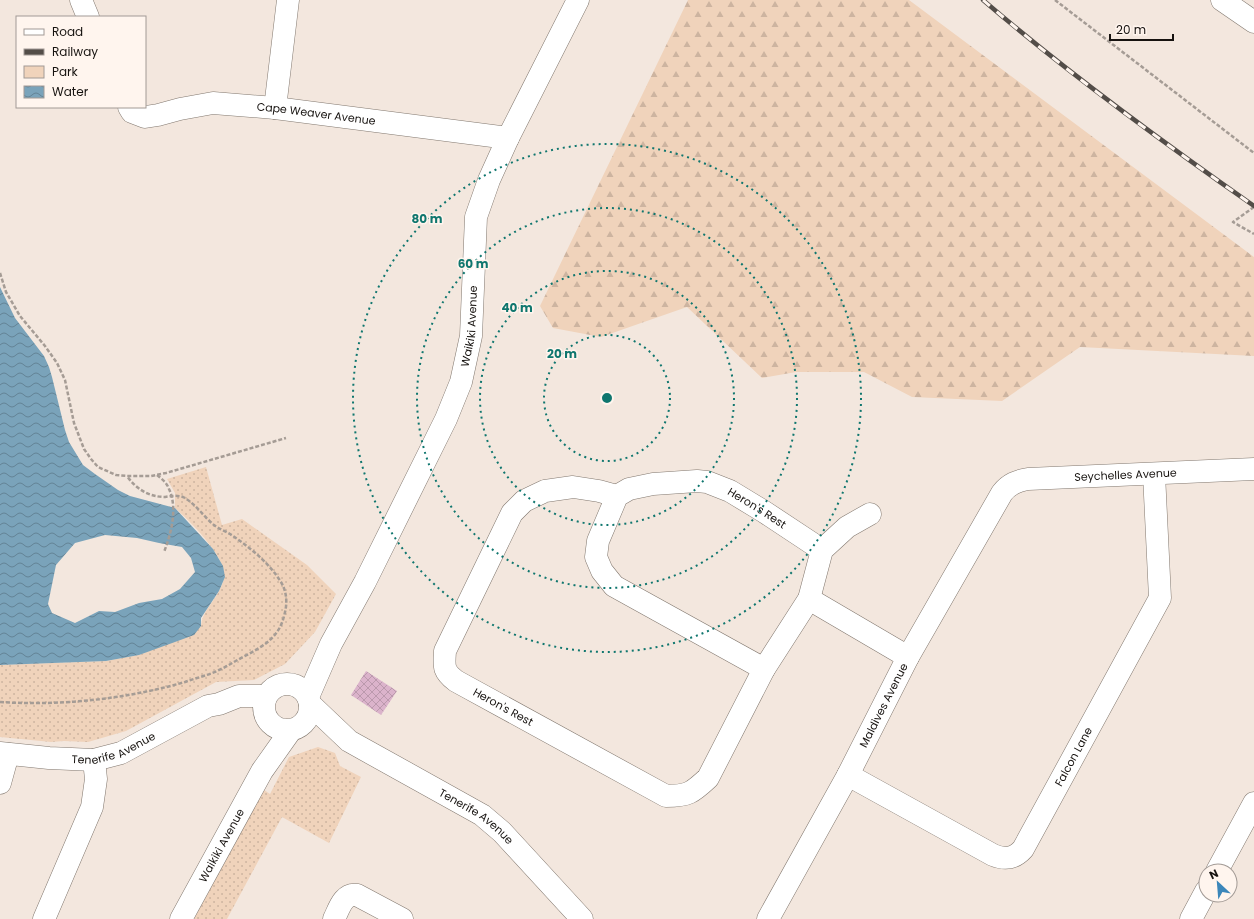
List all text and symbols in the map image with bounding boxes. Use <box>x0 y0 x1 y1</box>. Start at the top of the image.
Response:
legend <box>16 16 146 108</box>
scale bar <box>1110 16 1173 42</box>
text: 20 m <box>1116 21 1146 38</box>
text: Road <box>52 23 83 40</box>
text: Railway <box>52 43 98 60</box>
text: Park <box>52 63 79 80</box>
text: Water <box>52 83 89 100</box>
street label: Cape Weaver Avenue <box>256 99 377 129</box>
text: 80 m <box>412 210 443 227</box>
text: 60 m <box>458 255 489 272</box>
street label: Waikiki Avenue <box>456 285 481 368</box>
text: 40 m <box>501 299 533 316</box>
text: 20 m <box>547 345 577 362</box>
centre of rings <box>600 391 614 405</box>
street label: Seychelles Avenue <box>1074 464 1177 485</box>
street label: Heron's Rest <box>725 483 790 532</box>
street label: Maldives Avenue <box>855 660 912 750</box>
street label: Heron's Rest <box>470 684 536 730</box>
street label: Falcon Lane <box>1051 724 1096 789</box>
street label: Tenerife Avenue <box>71 728 158 768</box>
street label: Tenerife Avenue <box>436 785 517 848</box>
street label: Waikiki Avenue <box>195 805 248 885</box>
north arrow <box>1198 863 1238 903</box>
text: N <box>1206 865 1221 883</box>

